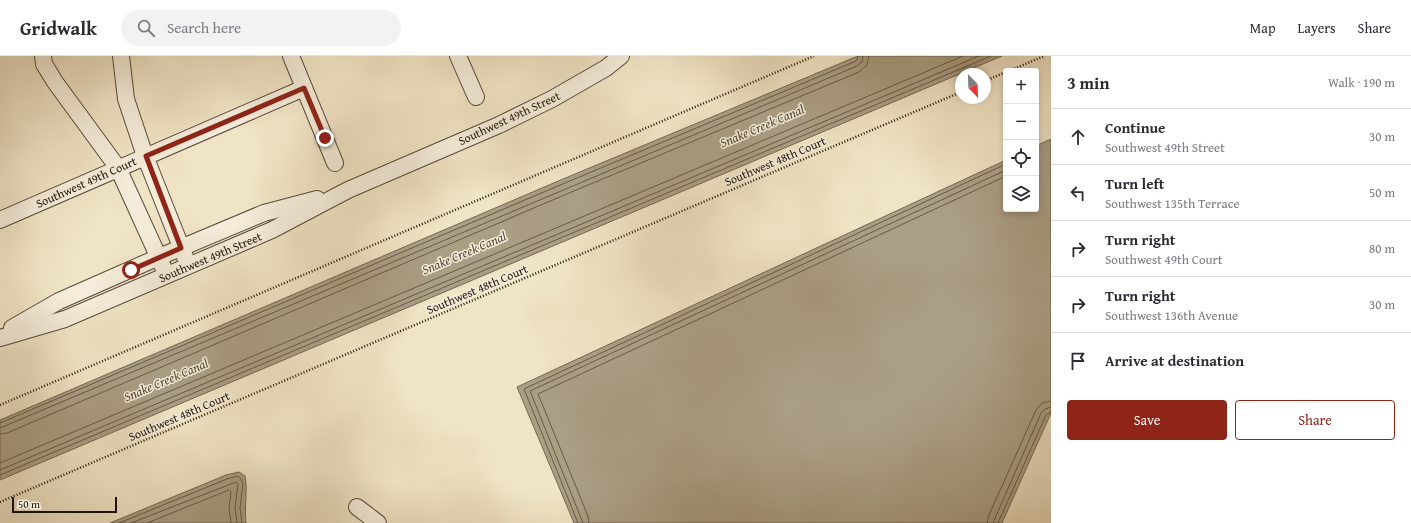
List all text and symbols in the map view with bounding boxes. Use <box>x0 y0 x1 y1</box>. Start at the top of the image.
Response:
search box <box>121 10 401 46</box>
text: Gridwalk <box>20 14 97 42</box>
icon: search <box>135 17 157 39</box>
text: Search here <box>167 17 241 38</box>
text: Map <box>1250 18 1276 38</box>
text: Layers <box>1298 18 1336 38</box>
text: Share <box>1358 18 1391 38</box>
north arrow <box>955 68 991 104</box>
map controls <box>1003 68 1039 212</box>
button: + <box>1003 68 1039 104</box>
text: 3 min <box>1067 70 1109 95</box>
text: Walk · 190 m <box>1328 73 1395 92</box>
street label: Southwest 49th Street <box>455 87 563 149</box>
water label: Snake Creek Canal <box>717 100 807 152</box>
button: − <box>1003 104 1039 140</box>
text: Continue <box>1105 117 1166 138</box>
icon: ahead <box>1067 126 1089 148</box>
text: 30 m <box>1369 127 1395 146</box>
route end <box>316 129 334 147</box>
street label: Southwest 48th Court <box>722 132 829 190</box>
text: Southwest 49th Street <box>1105 138 1225 157</box>
button: locate <box>1003 140 1039 176</box>
street label: Southwest 49th Court <box>33 152 140 212</box>
text: Turn left <box>1105 173 1164 194</box>
button: layers <box>1003 176 1039 212</box>
icon: left <box>1067 182 1089 204</box>
text: 50 m <box>1369 183 1395 202</box>
text: Southwest 135th Terrace <box>1105 194 1240 213</box>
street label: Southwest 49th Street <box>156 227 265 286</box>
water label: Snake Creek Canal <box>419 227 509 279</box>
text: Turn right <box>1105 229 1176 250</box>
icon: right <box>1067 238 1089 260</box>
text: 80 m <box>1369 239 1395 258</box>
text: Southwest 49th Court <box>1105 250 1223 269</box>
street label: Southwest 48th Court <box>424 260 531 318</box>
route start <box>122 261 140 279</box>
text: Turn right <box>1105 285 1176 306</box>
icon: right <box>1067 294 1089 316</box>
text: 30 m <box>1369 295 1395 314</box>
text: Southwest 136th Avenue <box>1105 306 1238 325</box>
icon: arrive <box>1067 350 1089 372</box>
text: Arrive at destination <box>1105 350 1244 371</box>
water label: Snake Creek Canal <box>121 354 211 406</box>
street label: Southwest 48th Court <box>126 387 233 445</box>
button: Save <box>1067 400 1227 440</box>
button: Share <box>1235 400 1395 440</box>
scale bar <box>12 495 117 514</box>
text: 50 m <box>18 496 40 512</box>

